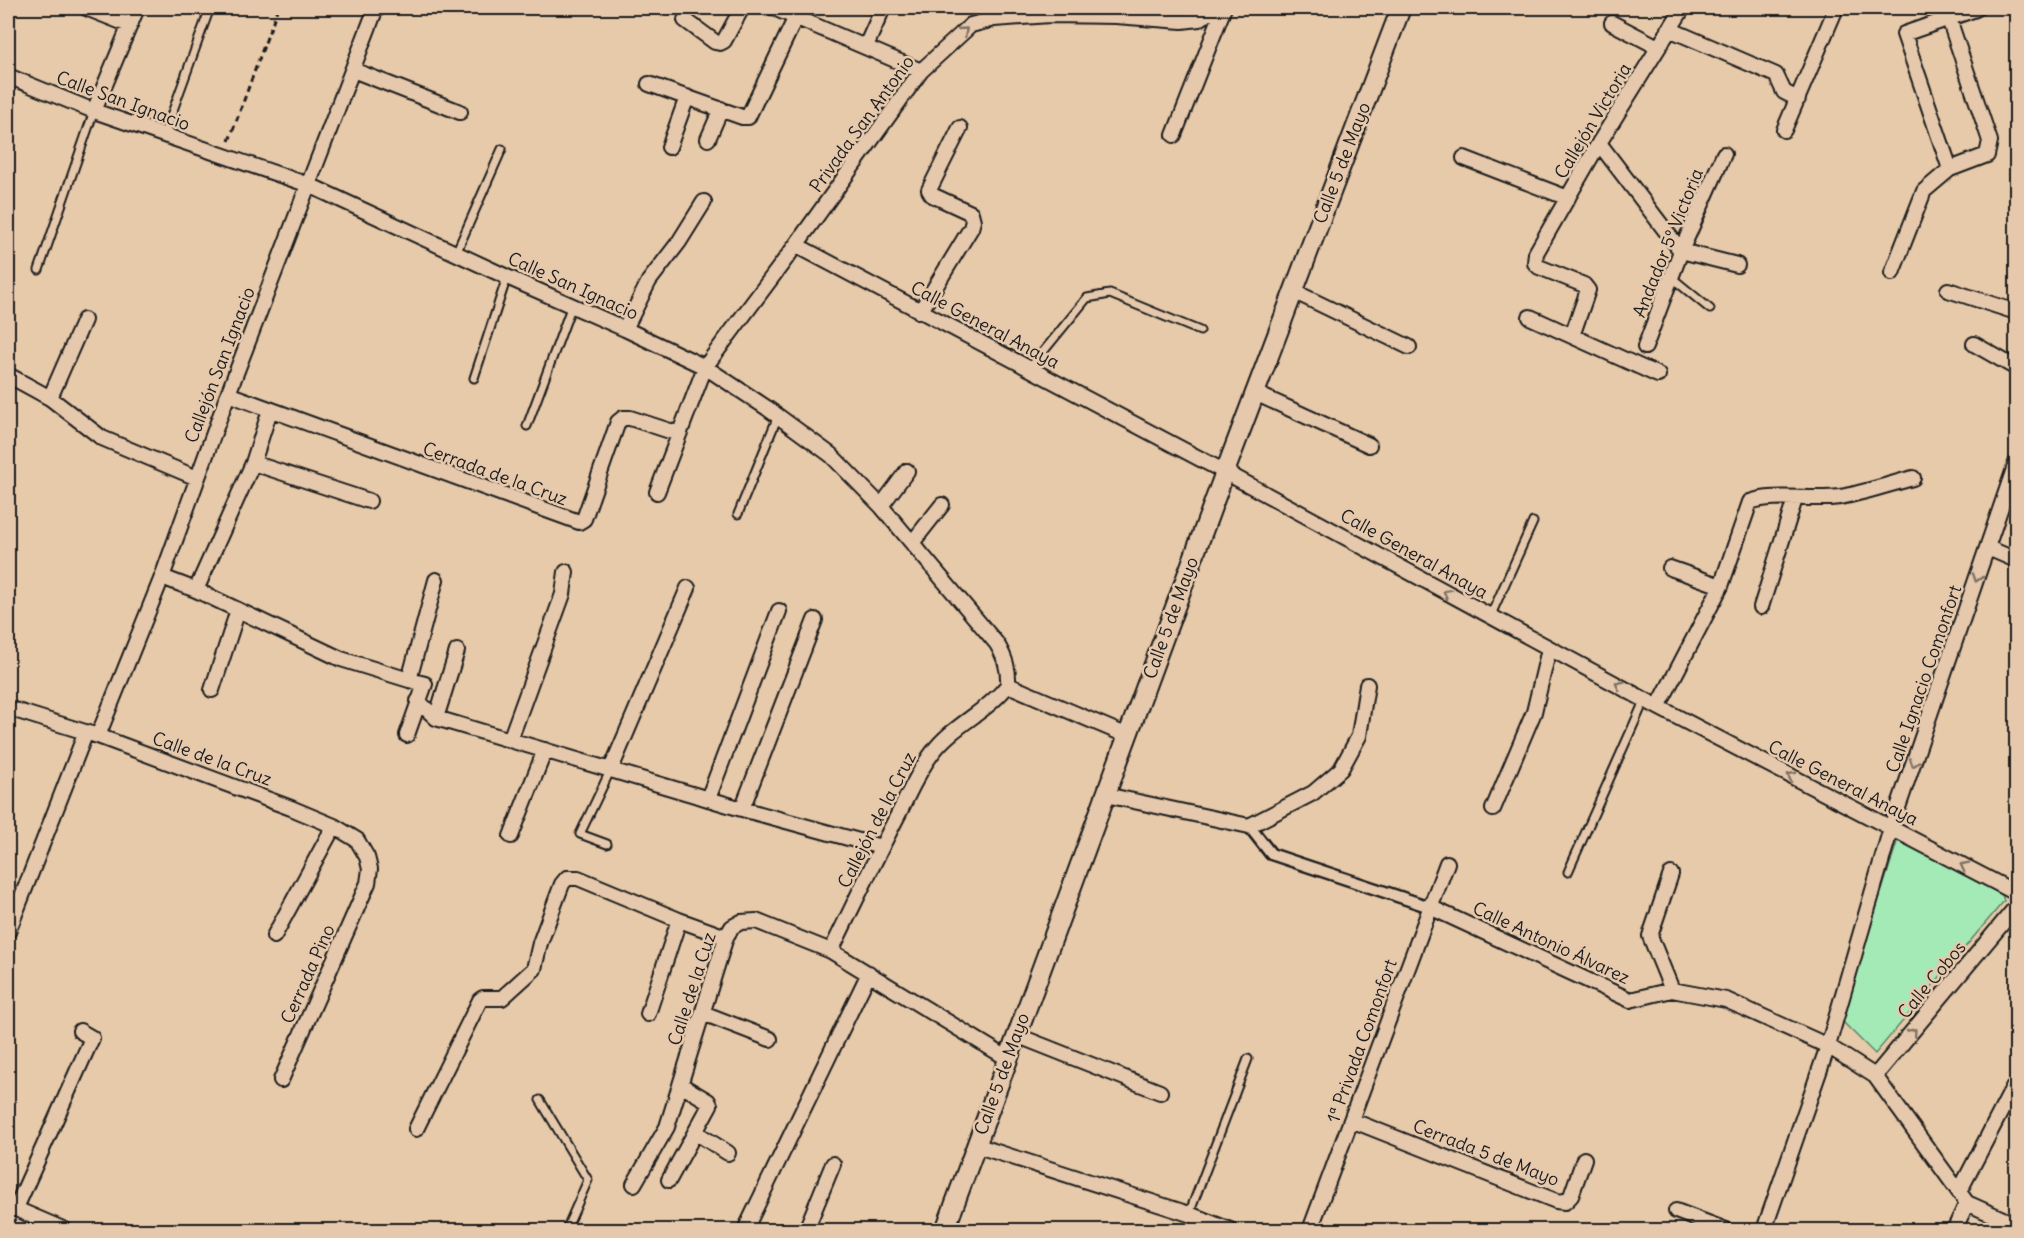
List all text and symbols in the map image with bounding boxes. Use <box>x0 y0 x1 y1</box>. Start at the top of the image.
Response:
one-way arrow <box>957 27 968 38</box>
street label: Privada San Antonio <box>804 51 919 197</box>
street label: Callejón Victoria <box>1549 59 1636 183</box>
street label: Calle San Ignacio <box>53 66 193 135</box>
street label: Calle 5 de Mayo <box>1308 99 1375 227</box>
street label: Andador 5º Victoria <box>1627 165 1708 321</box>
street label: Calle San Ignacio <box>504 246 642 325</box>
street label: Calle General Anaya <box>907 276 1064 374</box>
street label: Callejón San Ignacio <box>179 284 260 446</box>
street label: Cerrada de la Cruz <box>420 437 571 510</box>
street label: Calle General Anaya <box>1336 503 1492 604</box>
street label: Calle 5 de Mayo <box>1138 554 1203 682</box>
one-way arrow <box>1972 572 1985 583</box>
street label: Calle Ignacio Comonfort <box>1881 582 1966 776</box>
one-way arrow <box>1443 589 1453 600</box>
one-way arrow <box>1615 681 1625 692</box>
street label: Calle de la Cruz <box>149 726 275 791</box>
street label: Calle General Anaya <box>1764 735 1922 830</box>
street label: Callejón de la Cruz <box>832 747 921 892</box>
one-way arrow <box>1909 757 1921 768</box>
one-way arrow <box>1787 772 1798 783</box>
one-way arrow <box>1960 862 1971 873</box>
street label: Calle Antonio Álvarez <box>1469 896 1634 989</box>
street label: Cerrada Pino <box>275 921 340 1027</box>
street label: Calle de la Cuz <box>662 929 721 1048</box>
street label: Calle Cobos <box>1893 936 1971 1023</box>
street label: 1ª Privada Comonfort <box>1321 956 1402 1126</box>
street label: Calle 5 de Mayo <box>969 1010 1034 1138</box>
one-way arrow <box>1905 1027 1916 1038</box>
street label: Cerrada 5 de Mayo <box>1410 1114 1563 1191</box>

